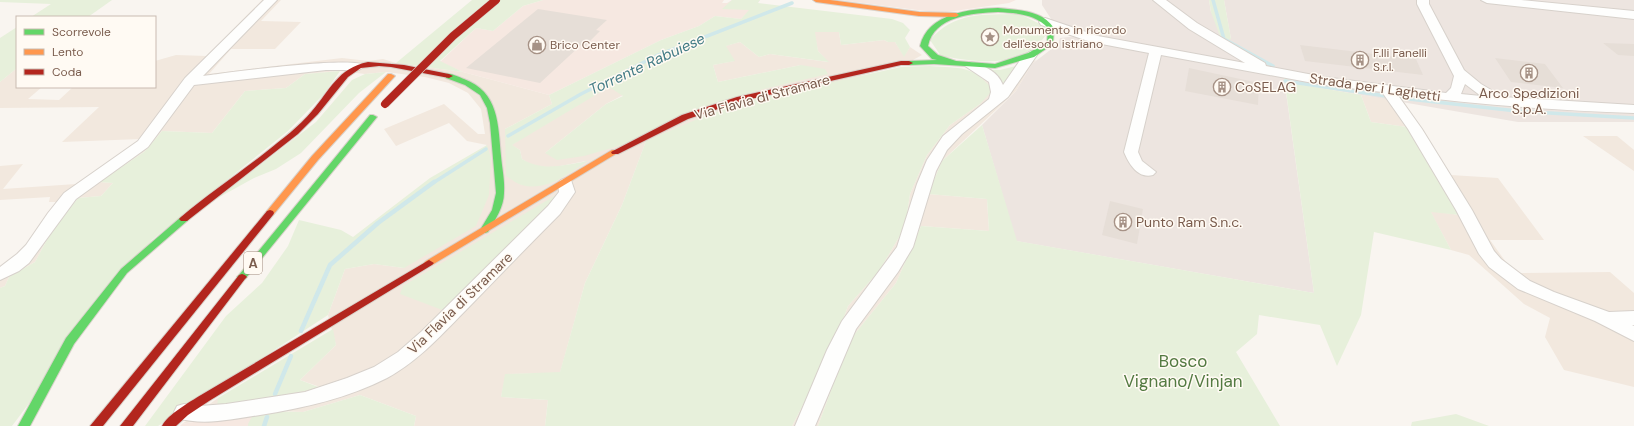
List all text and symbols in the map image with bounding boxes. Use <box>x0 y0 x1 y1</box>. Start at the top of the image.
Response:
legend <box>16 16 156 88</box>
place label: Monumento in ricordo dell'esodo istriano <box>1003 22 1126 52</box>
text: Scorrevole <box>52 24 111 40</box>
place icon: Monumento in ricordo dell'esodo istriano <box>980 27 1000 47</box>
water label: Torrente Rabuiese <box>586 28 709 100</box>
shop icon: Brico Center <box>527 35 547 55</box>
place label: Brico Center <box>550 37 620 53</box>
text: Lento <box>52 44 83 60</box>
place label: F.lli Fanelli S.r.l. <box>1373 45 1427 75</box>
building icon: F.lli Fanelli S.r.l. <box>1350 50 1370 70</box>
building icon: Arco Spedizioni S.p.A. <box>1519 63 1539 83</box>
text: Coda <box>52 64 82 80</box>
street label: Strada per i Laghetti <box>1308 69 1442 105</box>
street label: Via Flavia di Stramare <box>692 70 832 124</box>
building icon: CoSELAG <box>1212 77 1232 97</box>
place label: CoSELAG <box>1235 78 1296 96</box>
place label: Arco Spedizioni S.p.A. <box>1479 84 1579 118</box>
building icon: Punto Ram S.n.c. <box>1113 212 1133 232</box>
place label: Punto Ram S.n.c. <box>1136 213 1242 231</box>
street label: Via Flavia di Stramare <box>404 248 516 358</box>
road number: A <box>244 252 262 274</box>
park label: Bosco Vignano/Vinjan <box>1123 350 1243 392</box>

